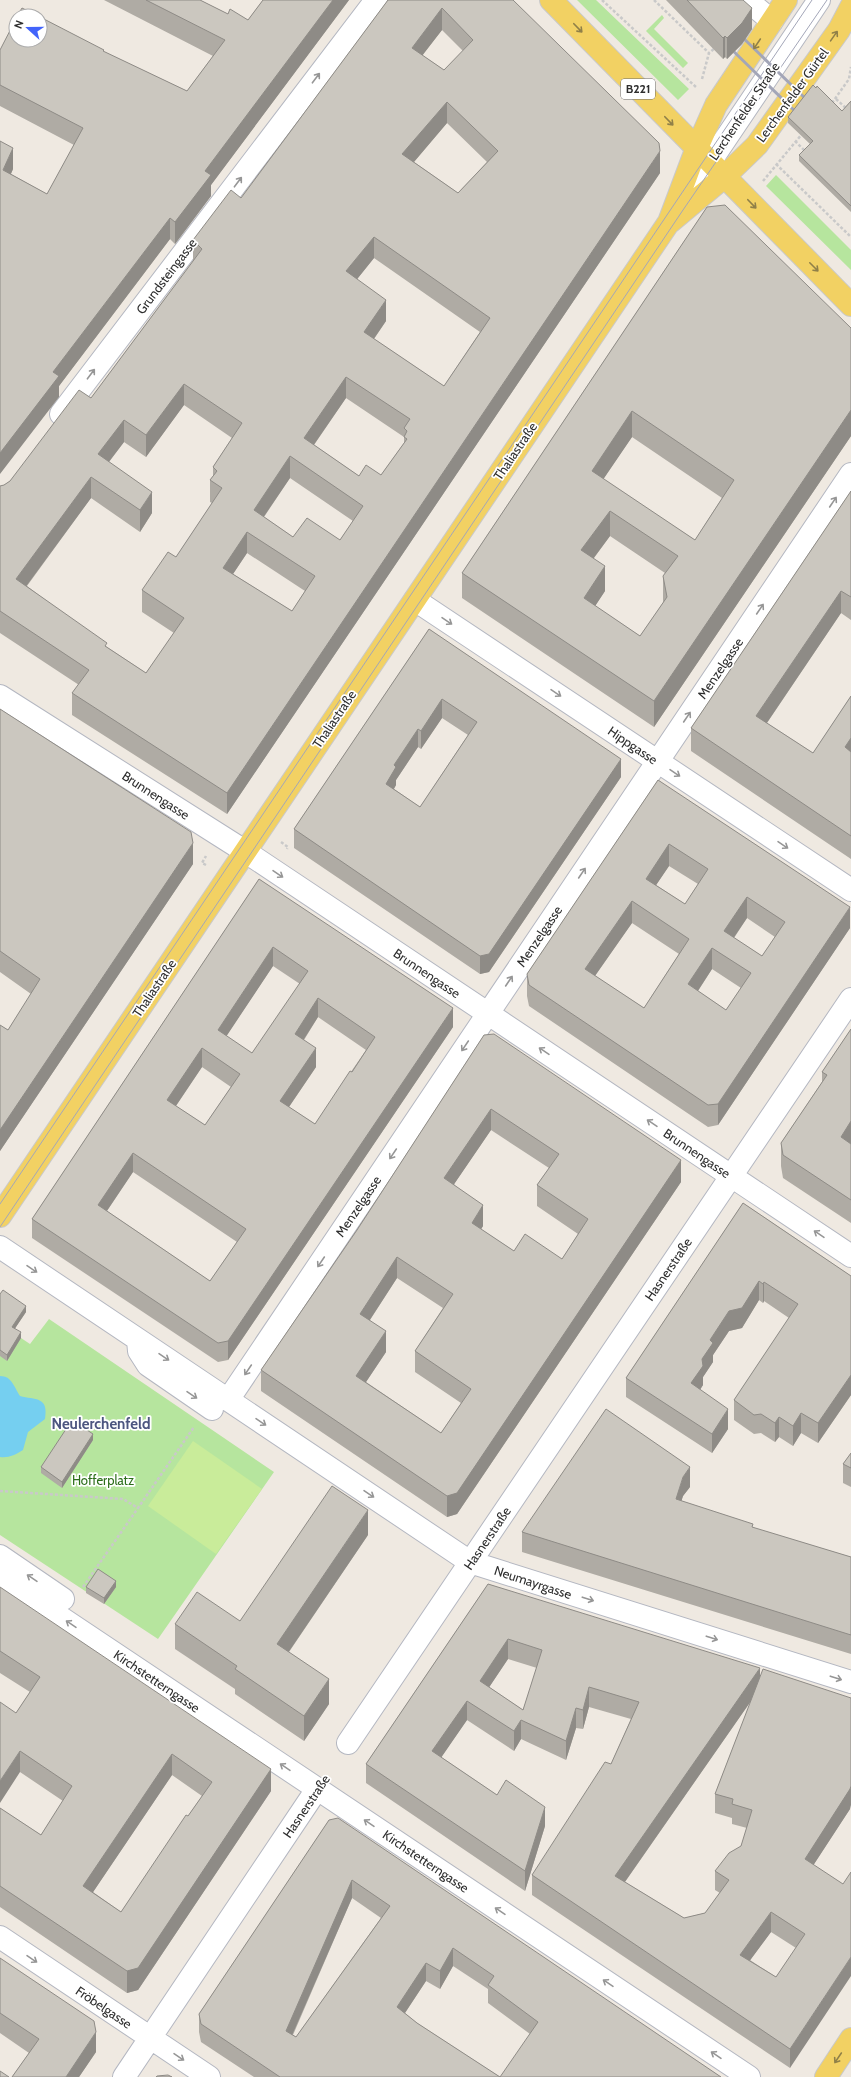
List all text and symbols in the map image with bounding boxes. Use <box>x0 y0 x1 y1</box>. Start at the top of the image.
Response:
north arrow <box>8 8 48 48</box>
text: N <box>11 18 27 31</box>
one-way arrow <box>573 23 583 33</box>
one-way arrow <box>830 31 838 42</box>
one-way arrow <box>753 38 761 49</box>
street label: Lerchenfelder Gürtel <box>753 45 831 145</box>
street label: Lerchenfelder Straße <box>705 59 783 163</box>
one-way arrow <box>312 73 321 84</box>
road number: B221 <box>621 79 655 99</box>
one-way arrow <box>664 116 674 126</box>
one-way arrow <box>234 176 242 187</box>
one-way arrow <box>747 199 757 209</box>
street label: Grundsteingasse <box>132 235 200 317</box>
one-way arrow <box>809 262 819 272</box>
one-way arrow <box>87 369 96 380</box>
street label: Thaliastraße <box>490 419 540 483</box>
one-way arrow <box>829 496 837 508</box>
one-way arrow <box>756 604 764 615</box>
one-way arrow <box>442 617 453 625</box>
street label: Menzelgasse <box>694 634 746 702</box>
street label: Thaliastraße <box>309 687 359 751</box>
one-way arrow <box>550 689 561 697</box>
one-way arrow <box>683 712 691 723</box>
street label: Hippgasse <box>605 723 661 768</box>
street label: Brunnengasse <box>119 767 193 823</box>
one-way arrow <box>670 769 681 777</box>
one-way arrow <box>778 841 789 849</box>
one-way arrow <box>578 867 586 879</box>
one-way arrow <box>272 870 283 878</box>
street label: Menzelgasse <box>513 902 565 970</box>
street label: Brunnengasse <box>391 945 464 1001</box>
street label: Thaliastraße <box>129 956 179 1020</box>
one-way arrow <box>505 976 513 987</box>
one-way arrow <box>461 1040 469 1051</box>
one-way arrow <box>539 1047 550 1055</box>
one-way arrow <box>646 1119 658 1127</box>
street label: Brunnengasse <box>661 1125 734 1181</box>
one-way arrow <box>389 1148 397 1159</box>
street label: Menzelgasse <box>332 1172 384 1240</box>
one-way arrow <box>813 1230 824 1238</box>
street label: Hasnerstraße <box>641 1234 695 1304</box>
one-way arrow <box>316 1256 324 1268</box>
one-way arrow <box>27 1265 38 1273</box>
one-way arrow <box>158 1352 169 1361</box>
one-way arrow <box>244 1364 252 1375</box>
one-way arrow <box>186 1391 197 1399</box>
district label: Neulerchenfeld <box>51 1415 151 1433</box>
one-way arrow <box>255 1418 266 1426</box>
park label: Hofferplatz <box>72 1472 134 1488</box>
one-way arrow <box>363 1490 374 1498</box>
street label: Hasnerstraße <box>460 1503 514 1573</box>
street label: Neumayrgasse <box>492 1562 574 1602</box>
one-way arrow <box>27 1574 38 1582</box>
one-way arrow <box>581 1596 594 1603</box>
one-way arrow <box>66 1620 77 1628</box>
one-way arrow <box>705 1635 717 1643</box>
street label: Kirchstetterngasse <box>111 1646 203 1716</box>
one-way arrow <box>829 1675 842 1682</box>
one-way arrow <box>280 1763 291 1771</box>
street label: Hasnerstraße <box>279 1771 333 1841</box>
one-way arrow <box>364 1819 375 1827</box>
street label: Kirchstetterngasse <box>380 1826 472 1896</box>
one-way arrow <box>495 1907 506 1915</box>
one-way arrow <box>27 1955 38 1963</box>
one-way arrow <box>603 1979 614 1987</box>
street label: Fröbelgasse <box>73 1982 135 2032</box>
one-way arrow <box>711 2051 722 2059</box>
one-way arrow <box>834 2052 842 2063</box>
one-way arrow <box>174 2053 185 2062</box>

